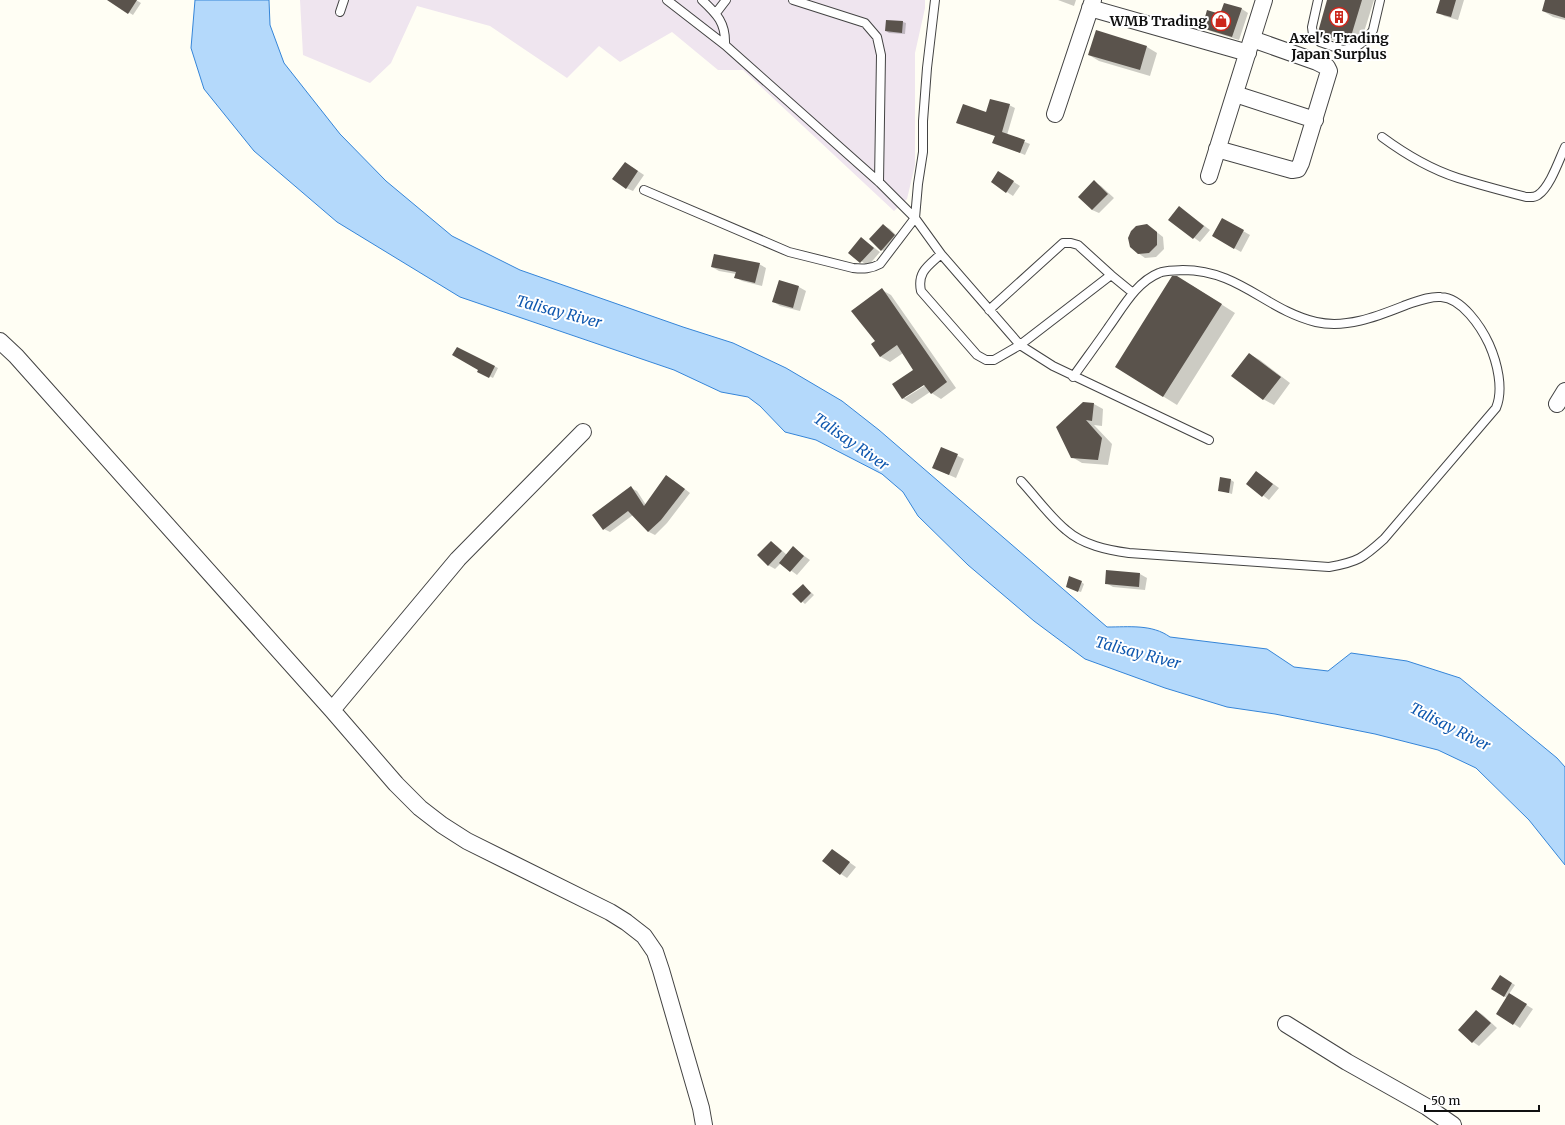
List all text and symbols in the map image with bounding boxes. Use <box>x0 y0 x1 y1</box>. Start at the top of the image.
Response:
building icon: Axel's Trading Japan Surplus <box>1328 6 1350 28</box>
shop icon: WMB Trading <box>1210 10 1232 32</box>
place label: WMB Trading <box>1109 12 1207 30</box>
place label: Axel's Trading Japan Surplus <box>1288 29 1389 63</box>
water label: Talisay River <box>514 291 605 332</box>
water label: Talisay River <box>810 409 893 475</box>
water label: Talisay River <box>1093 632 1184 673</box>
water label: Talisay River <box>1407 698 1494 755</box>
scale bar <box>1425 1087 1539 1113</box>
text: 50 m <box>1431 1093 1460 1108</box>

